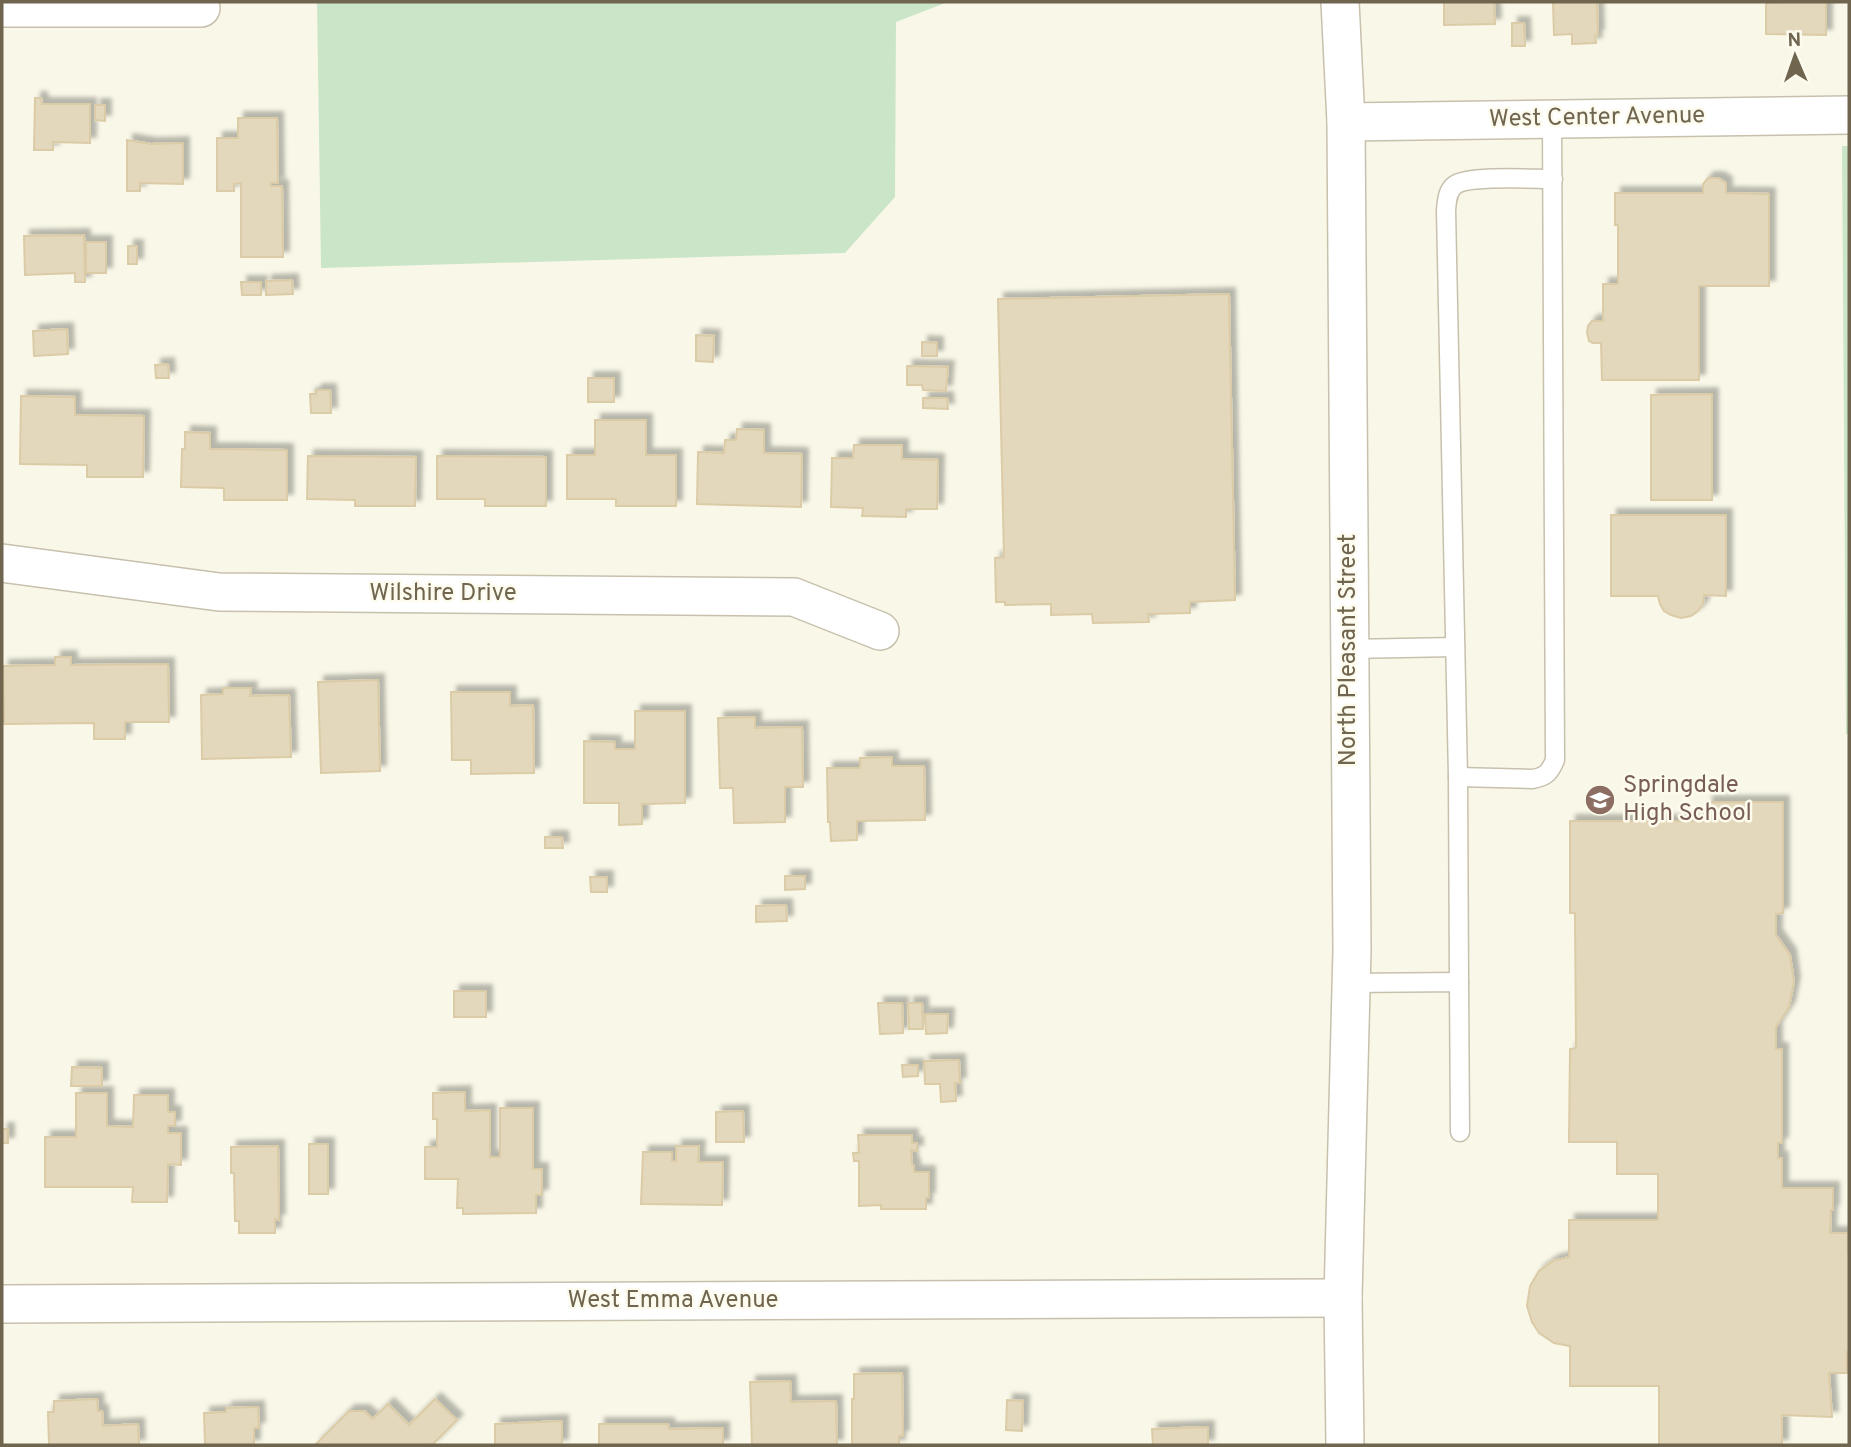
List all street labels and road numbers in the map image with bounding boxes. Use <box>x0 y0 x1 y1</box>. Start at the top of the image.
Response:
street label: West Center Avenue <box>1489 101 1705 135</box>
street label: North Pleasant Street <box>1334 534 1364 766</box>
street label: Wilshire Drive <box>369 579 517 609</box>
street label: West Emma Avenue <box>568 1286 778 1316</box>

